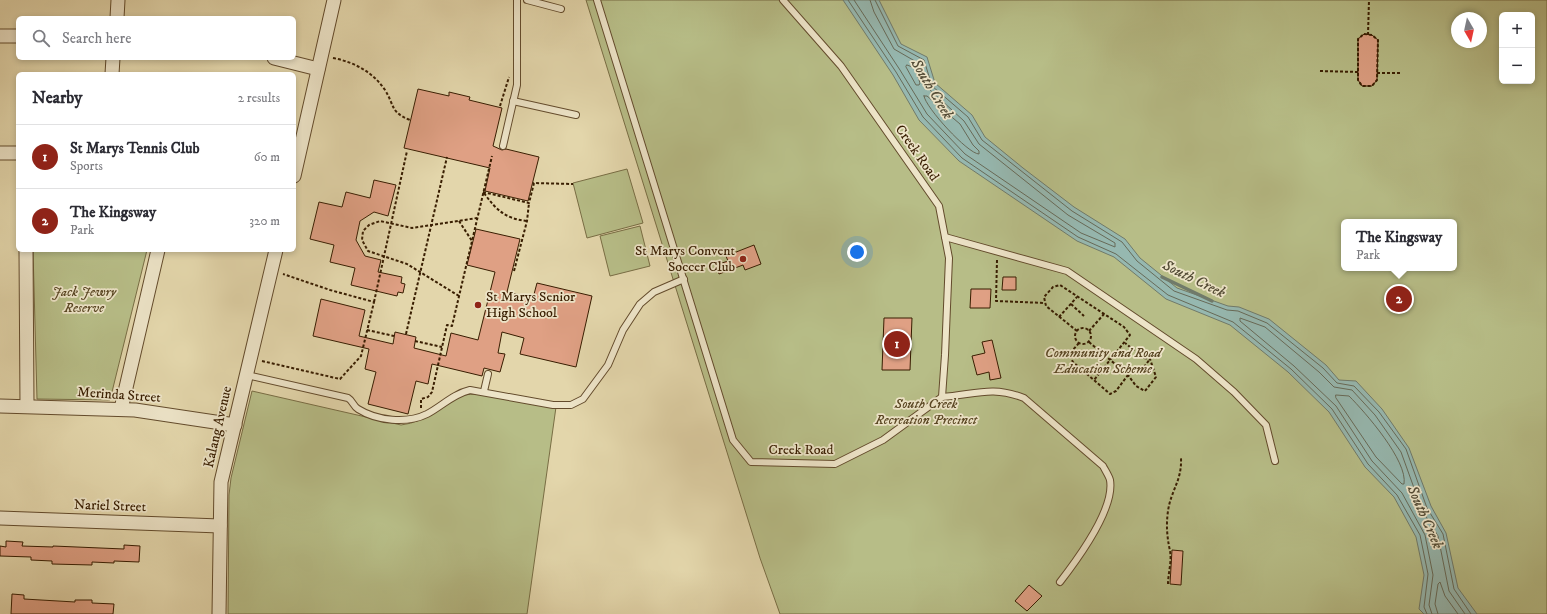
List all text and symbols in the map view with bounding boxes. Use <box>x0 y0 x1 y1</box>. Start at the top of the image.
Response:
north arrow <box>1451 12 1487 48</box>
map controls <box>1499 12 1535 84</box>
button: + <box>1499 12 1535 48</box>
search box <box>16 16 296 60</box>
icon: search <box>30 27 52 49</box>
text: Search here <box>62 29 131 48</box>
button: − <box>1499 48 1535 84</box>
water label: South Creek <box>906 54 958 123</box>
text: Nearby <box>32 87 82 109</box>
text: 2 results <box>238 90 280 106</box>
street label: Creek Road <box>891 121 943 185</box>
text: St Marys Tennis Club <box>70 139 199 158</box>
text: 1 <box>43 149 47 165</box>
text: 60 m <box>254 149 280 165</box>
text: Sports <box>70 158 103 174</box>
text: The Kingsway <box>70 203 156 222</box>
text: 2 <box>42 213 48 229</box>
text: 320 m <box>249 213 280 229</box>
popup <box>1341 219 1457 271</box>
text: Park <box>70 222 94 238</box>
text: The Kingsway <box>1356 228 1442 247</box>
place label: St Marys Convent Soccer Club <box>635 242 736 276</box>
your location <box>847 242 867 262</box>
text: Park <box>1356 247 1380 263</box>
marker: St Marys Convent Soccer Club <box>738 254 748 264</box>
water label: South Creek <box>1159 255 1229 303</box>
park label: Jack Jewry Reserve <box>52 283 118 317</box>
pin: 2 <box>1386 284 1412 314</box>
place label: St Marys Senior High School <box>486 288 576 322</box>
marker: St Marys Senior High School <box>473 300 483 310</box>
pin: 1 <box>884 329 910 359</box>
park label: Community and Road Education Scheme <box>1045 344 1164 378</box>
street label: Merinda Street <box>77 383 162 407</box>
street label: Kalang Avenue <box>200 384 236 470</box>
park label: South Creek Recreation Precinct <box>874 395 979 429</box>
street label: Creek Road <box>769 441 833 459</box>
water label: South Creek <box>1402 481 1448 552</box>
street label: Nariel Street <box>74 496 147 516</box>

